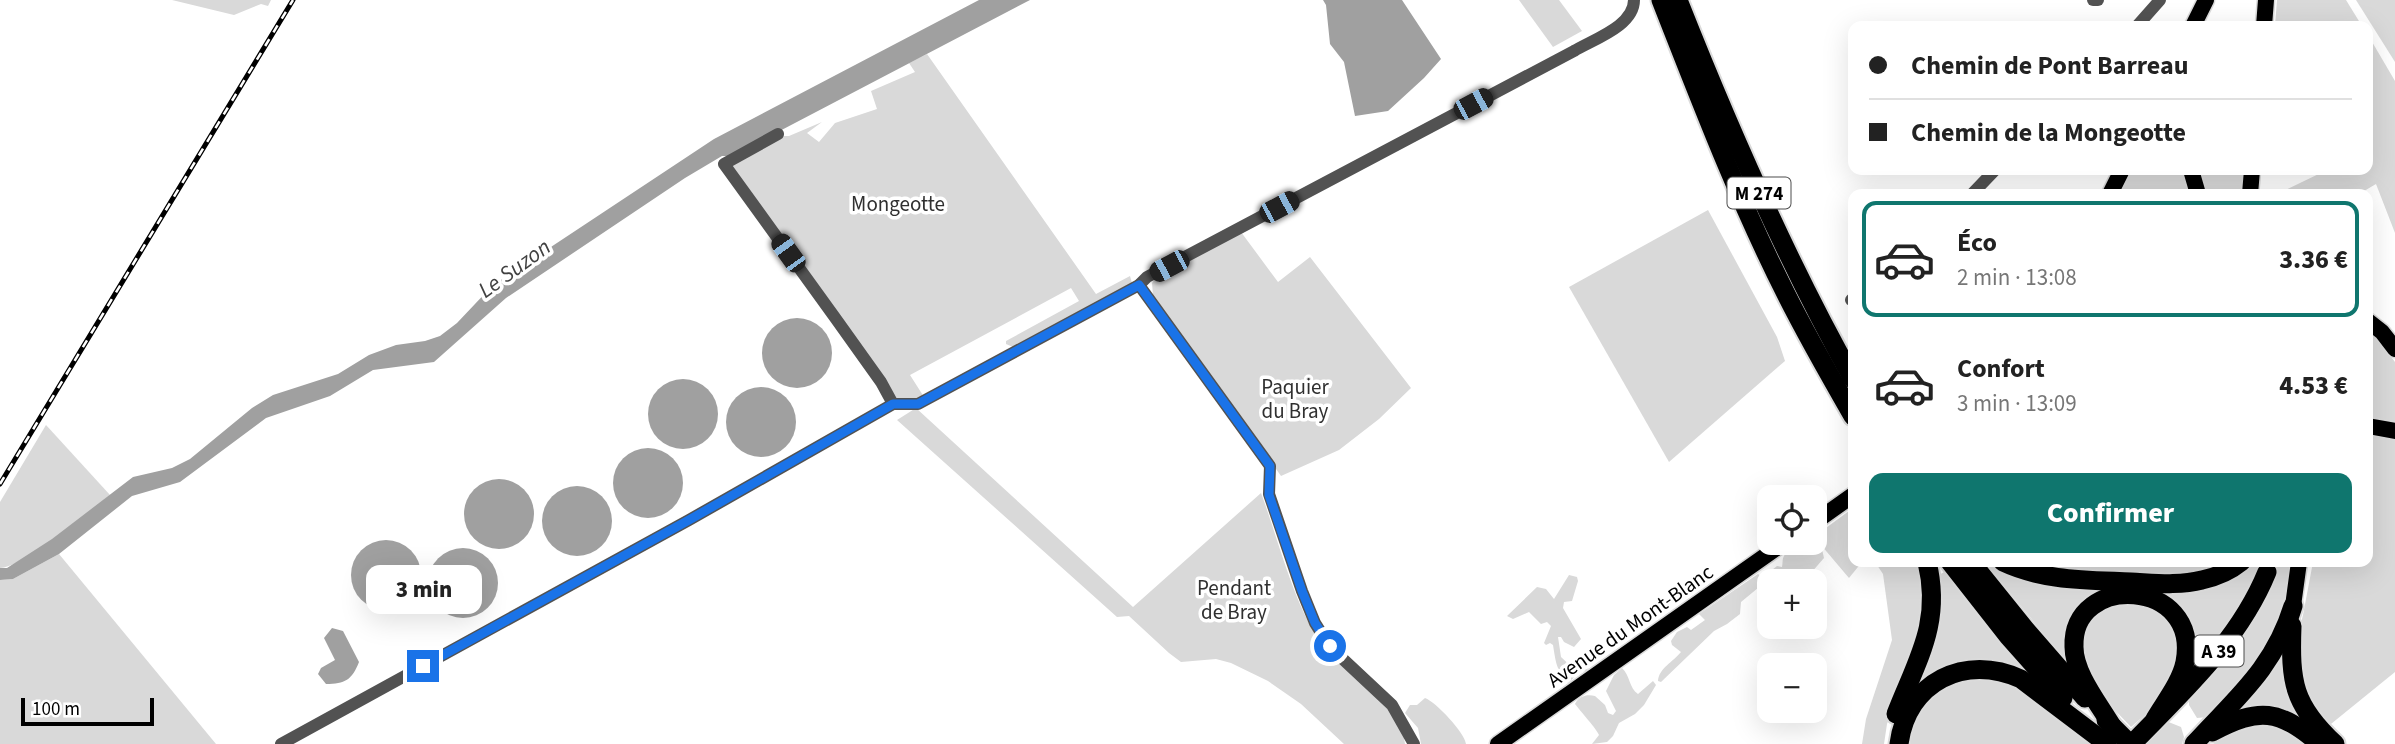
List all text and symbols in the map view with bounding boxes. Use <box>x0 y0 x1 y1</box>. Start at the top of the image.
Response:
text: Chemin de Pont Barreau <box>1911 47 2188 84</box>
car <box>1450 85 1497 123</box>
text: Chemin de la Mongeotte <box>1911 114 2186 151</box>
road number: M 274 <box>1728 178 1790 209</box>
car <box>1256 188 1303 226</box>
park label: Mongeotte <box>851 189 945 219</box>
text: Éco <box>1957 224 1997 261</box>
icon: car <box>1873 228 1936 291</box>
car <box>768 230 809 276</box>
water label: Le Suzon <box>471 231 557 306</box>
text: 3.36 € <box>2279 241 2348 278</box>
car <box>1146 247 1193 285</box>
text: 2 min · 13:08 <box>1957 261 2077 294</box>
text: Confort <box>1957 350 2045 387</box>
icon: car <box>1873 354 1936 417</box>
text: 4.53 € <box>2279 367 2348 404</box>
park label: Paquier du Bray <box>1261 372 1329 426</box>
text: 3 min · 13:09 <box>1957 387 2077 420</box>
button: Confirmer <box>1869 473 2352 553</box>
map controls <box>1757 485 1827 723</box>
button: locate <box>1757 485 1827 555</box>
street label: Avenue du Mont-Blanc <box>1541 557 1720 695</box>
callout: 3 min <box>365 564 481 614</box>
button: + <box>1757 569 1827 639</box>
text: 3 min <box>396 573 452 606</box>
park label: Pendant de Bray <box>1197 573 1271 627</box>
route start <box>1314 630 1346 662</box>
road number: A 39 <box>2194 636 2244 666</box>
route end <box>407 650 439 682</box>
button: − <box>1757 653 1827 723</box>
scale bar <box>21 695 154 727</box>
text: 100 m <box>32 696 80 723</box>

